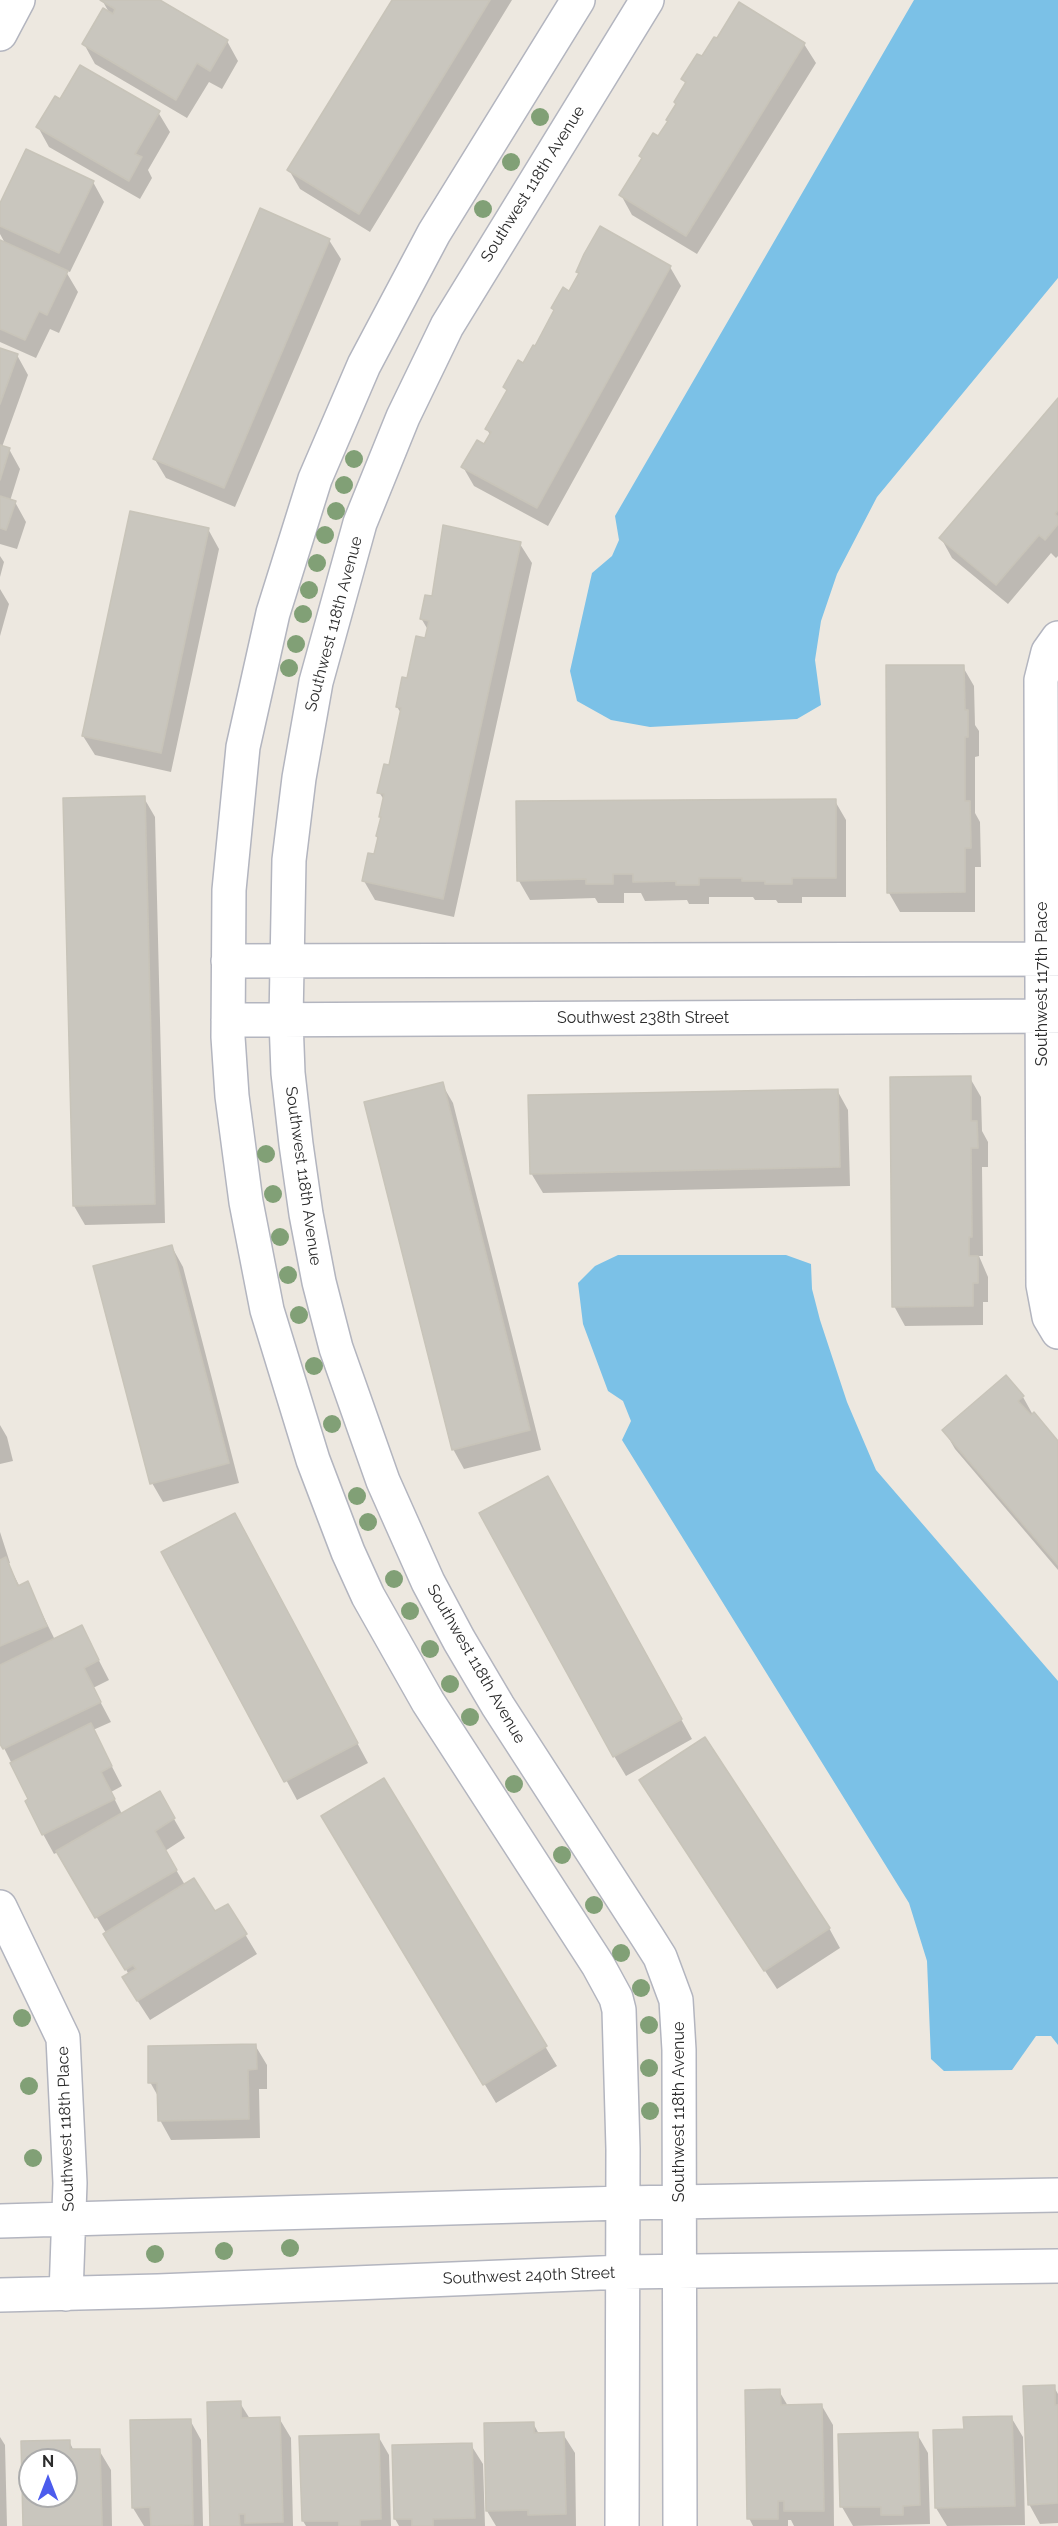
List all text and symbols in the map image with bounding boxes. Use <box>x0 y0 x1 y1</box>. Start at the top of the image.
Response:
street label: Southwest 118th Avenue <box>477 102 589 266</box>
street label: Southwest 118th Avenue <box>301 534 367 714</box>
street label: Southwest 117th Place <box>1032 902 1052 1066</box>
street label: Southwest 238th Street <box>557 1008 729 1028</box>
street label: Southwest 118th Avenue <box>281 1085 325 1267</box>
street label: Southwest 118th Avenue <box>423 1581 529 1747</box>
street label: Southwest 118th Avenue <box>669 2022 689 2202</box>
street label: Southwest 118th Place <box>54 2046 78 2212</box>
street label: Southwest 240th Street <box>442 2263 616 2289</box>
north arrow <box>18 2448 78 2508</box>
text: N <box>42 2452 54 2471</box>

